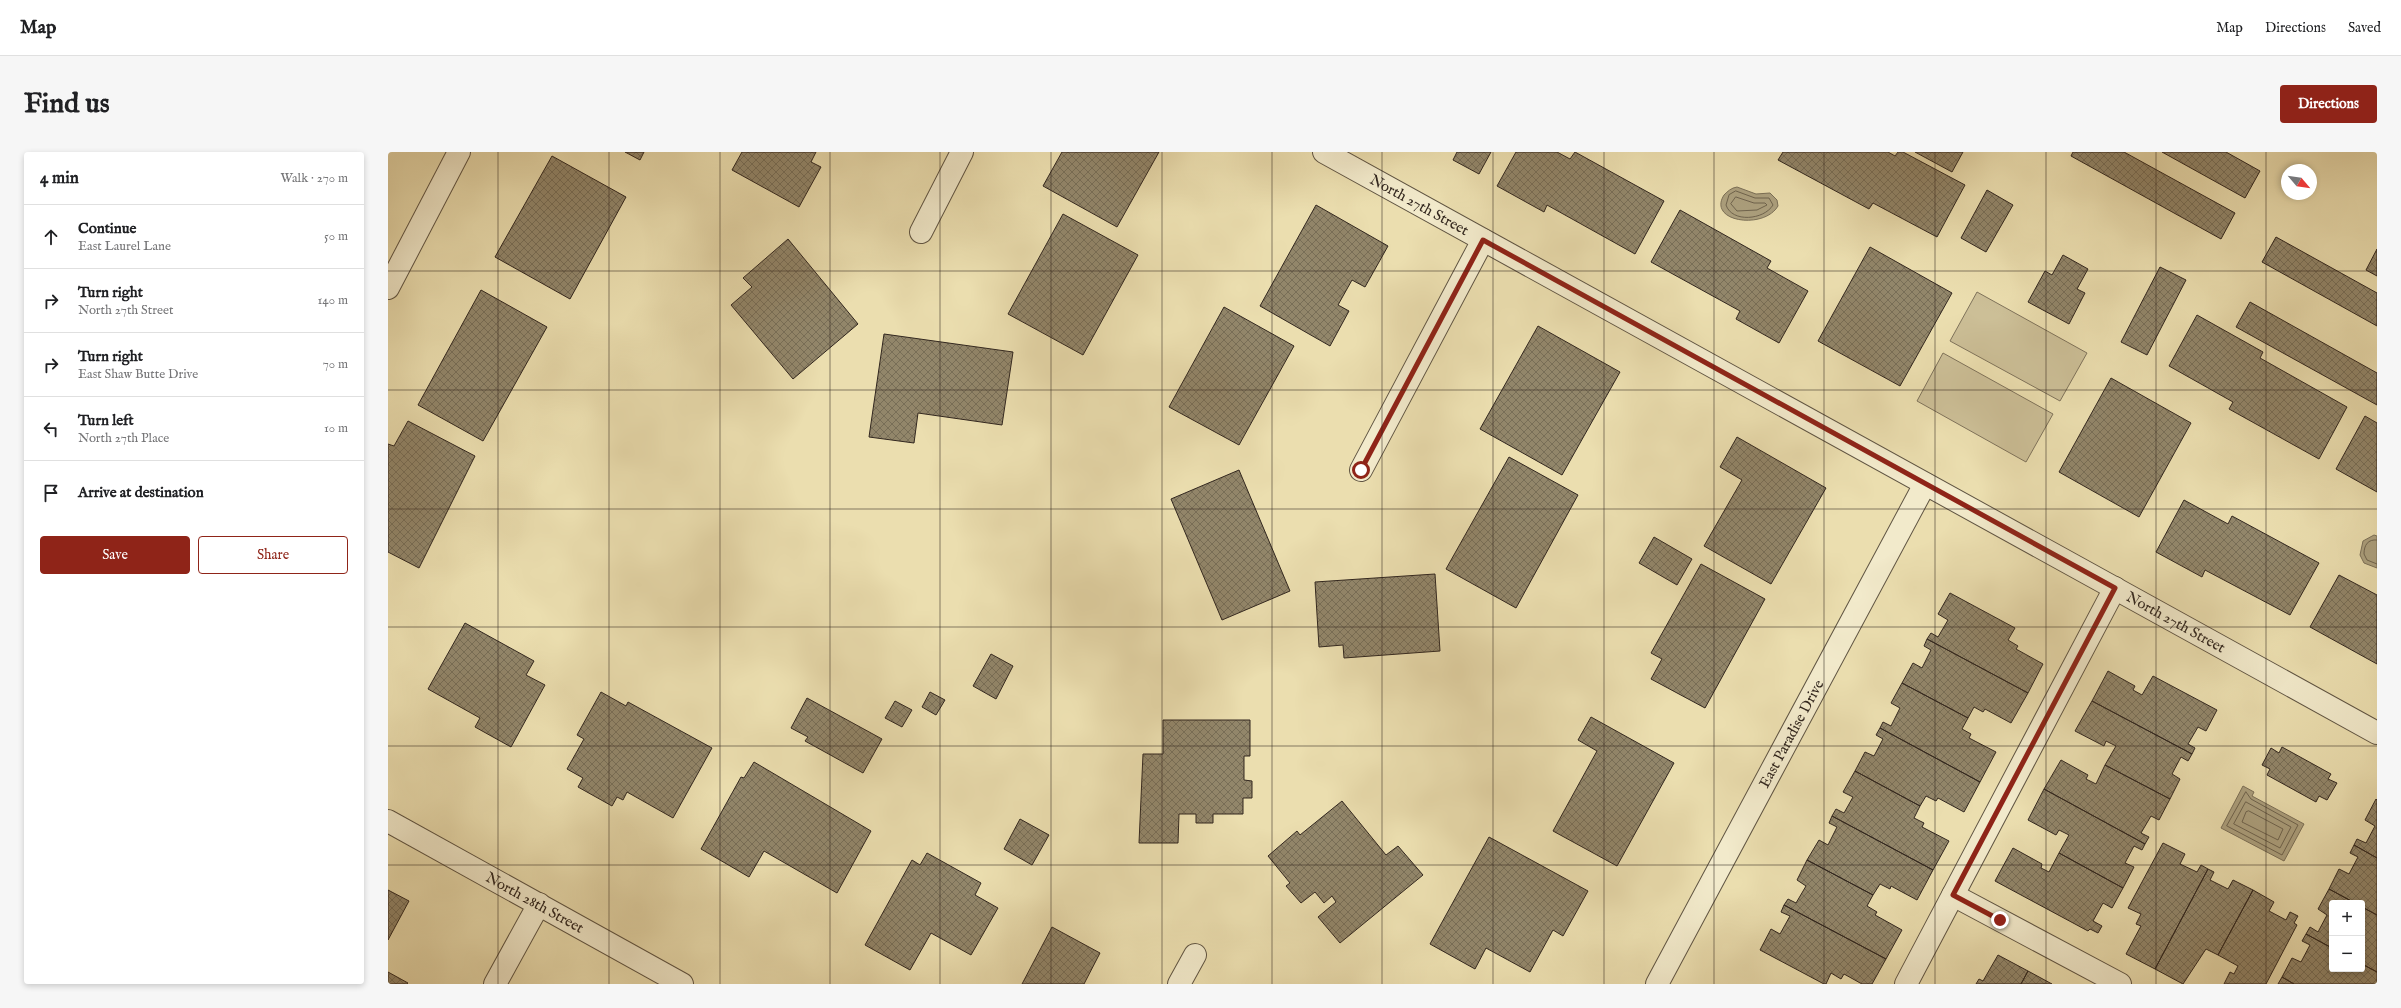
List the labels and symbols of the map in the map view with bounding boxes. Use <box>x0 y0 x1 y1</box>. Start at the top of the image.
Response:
north arrow <box>2281 164 2317 200</box>
street label: North 27th Street <box>1367 170 1472 240</box>
route start <box>1352 461 1370 479</box>
street label: North 27th Street <box>2123 587 2229 657</box>
street label: East Paradise Drive <box>1754 676 1828 791</box>
street label: North 28th Street <box>483 868 587 937</box>
route end <box>1991 911 2009 929</box>

